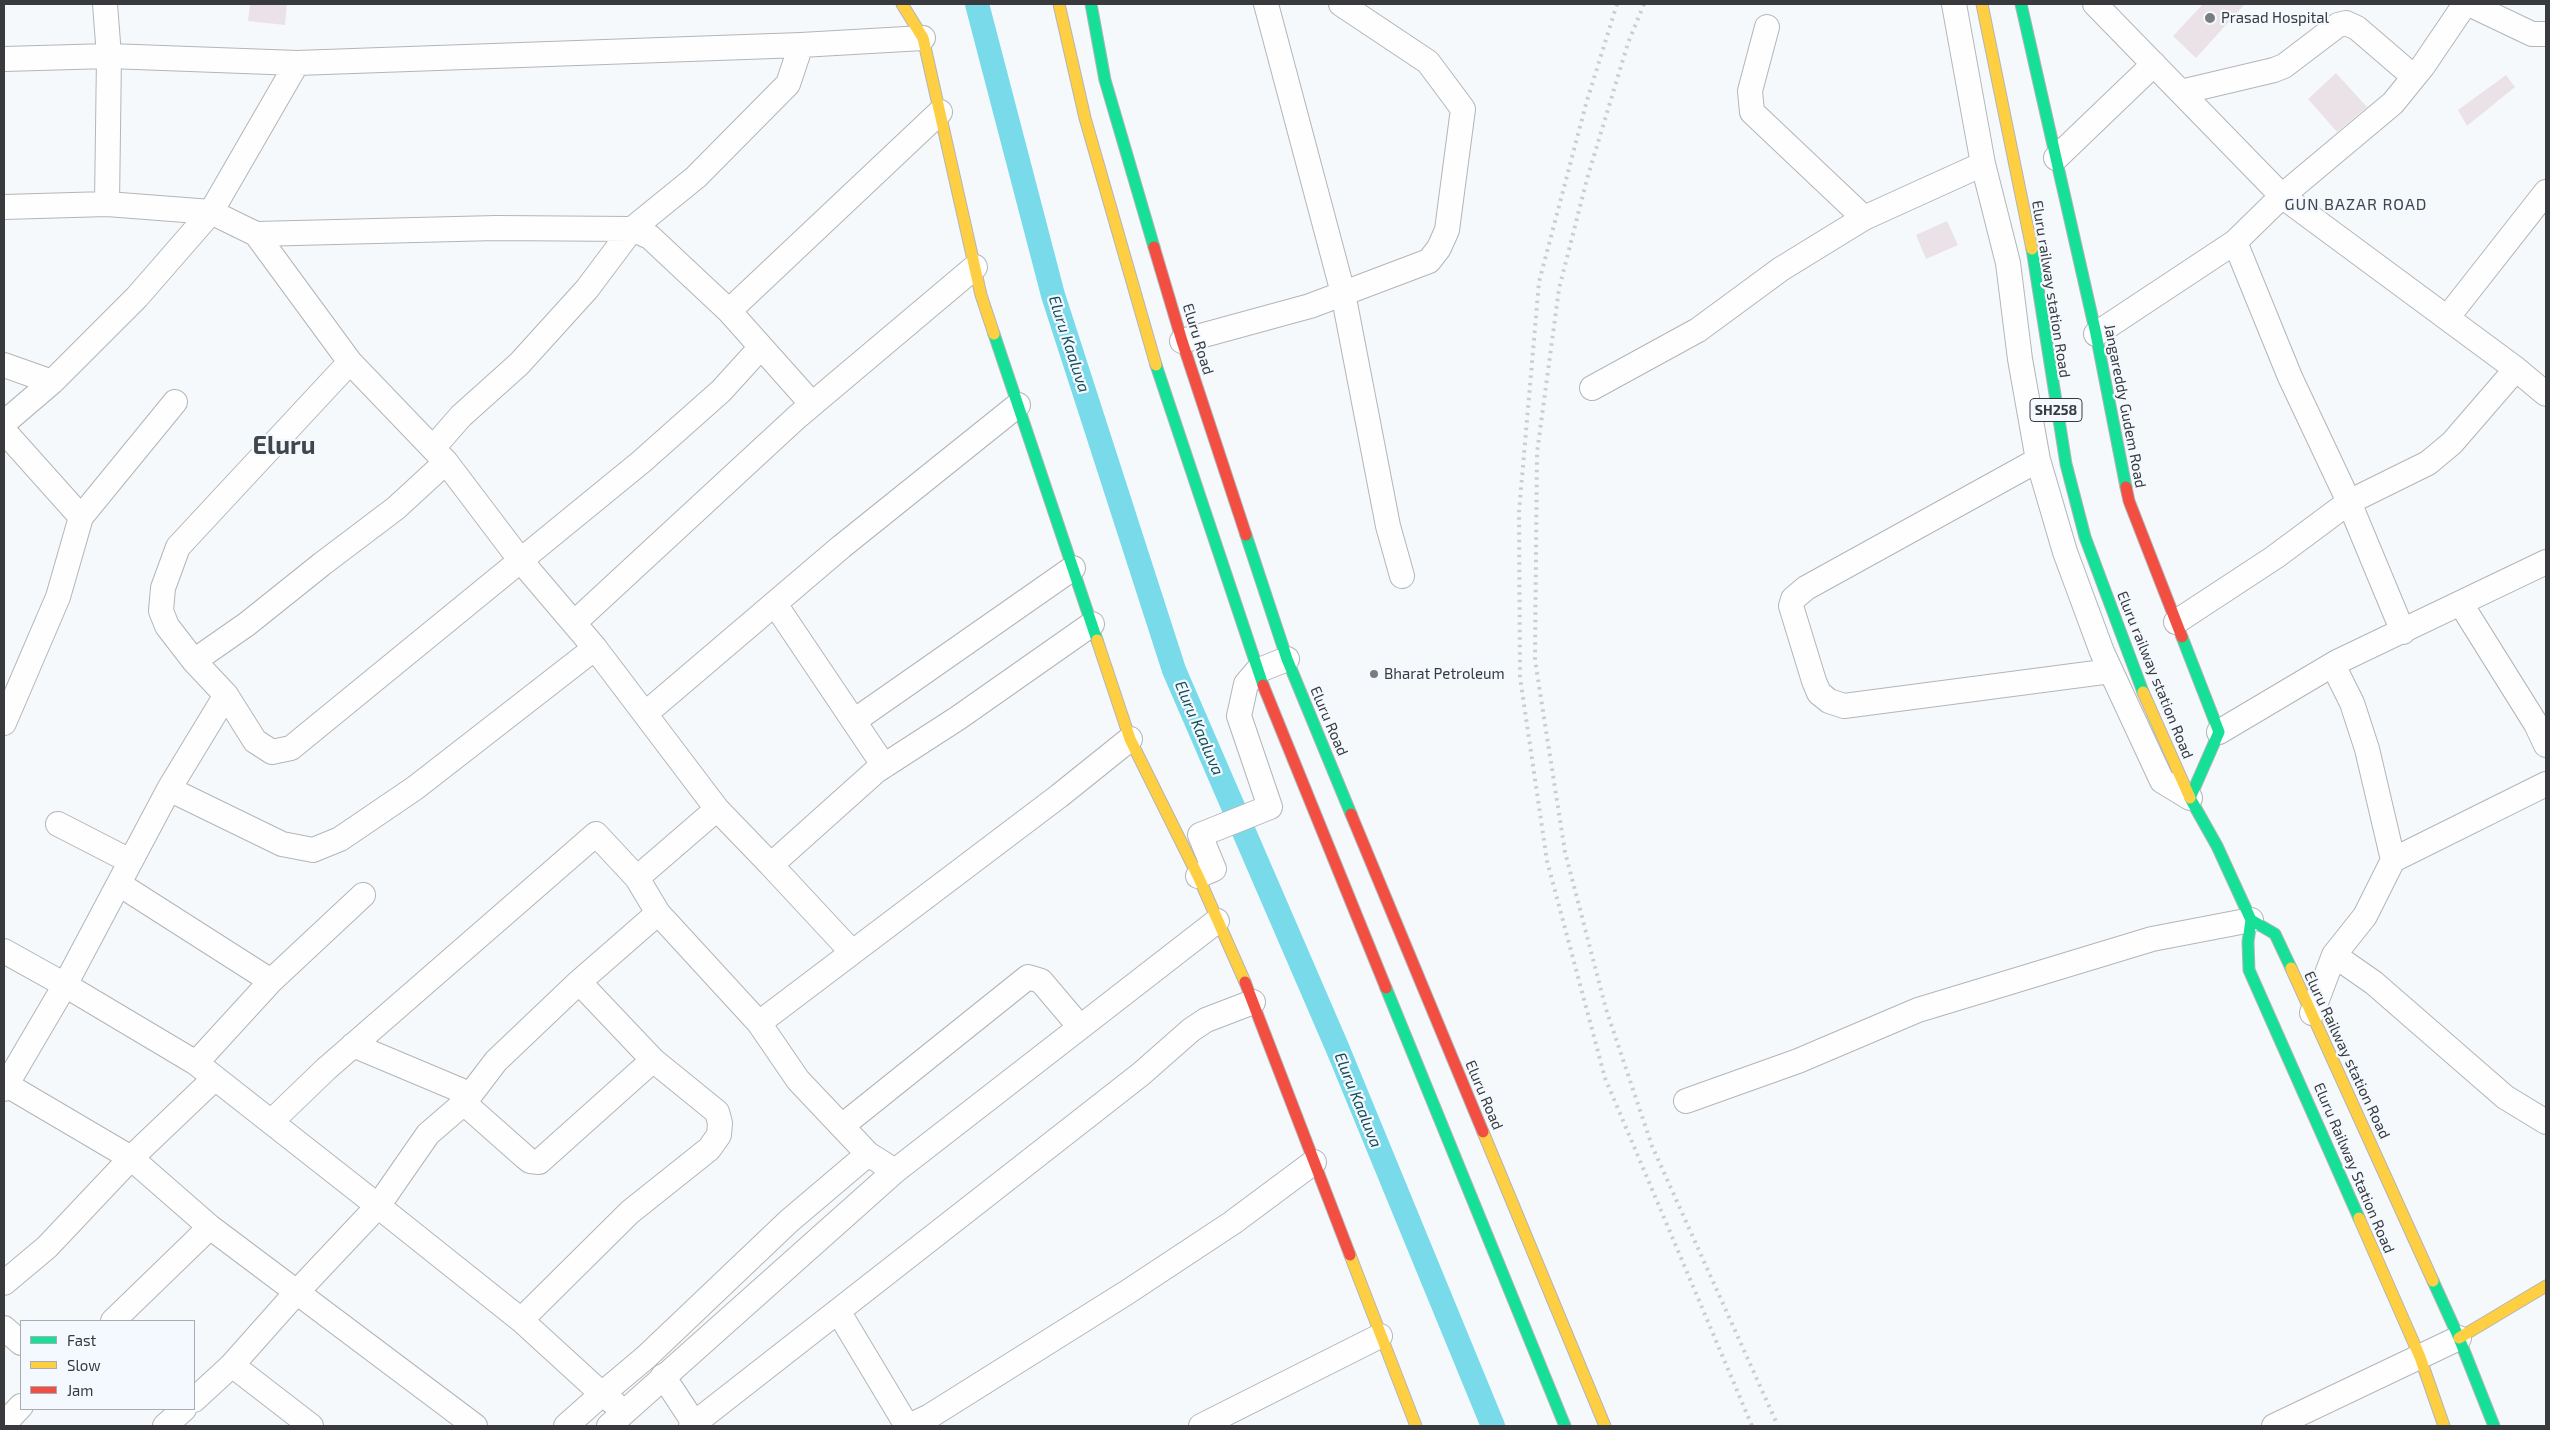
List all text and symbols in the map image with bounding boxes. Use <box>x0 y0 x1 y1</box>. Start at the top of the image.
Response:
place label: Prasad Hospital <box>2221 9 2329 27</box>
marker: Prasad Hospital <box>2203 11 2217 25</box>
district label: GUN BAZAR ROAD <box>2283 195 2429 215</box>
street label: Eluru railway station Road <box>2028 199 2074 379</box>
water label: Eluru Kaaluva <box>1044 293 1094 395</box>
street label: Eluru Road <box>1179 301 1217 377</box>
street label: Jangareddy Gudem Road <box>2100 323 2150 489</box>
road number: SH258 <box>2030 398 2082 422</box>
district label: Eluru <box>253 431 315 461</box>
street label: Eluru railway station Road <box>2113 588 2197 762</box>
place label: Bharat Petroleum <box>1384 665 1505 683</box>
marker: Bharat Petroleum <box>1368 668 1380 680</box>
water label: Eluru Kaaluva <box>1170 678 1228 778</box>
street label: Eluru Road <box>1306 683 1352 759</box>
street label: Eluru Railway station Road <box>2300 968 2394 1142</box>
water label: Eluru Kaaluva <box>1330 1050 1386 1150</box>
street label: Eluru Road <box>1461 1057 1507 1133</box>
street label: Eluru Railway Station Road <box>2310 1080 2398 1256</box>
legend <box>20 1320 195 1410</box>
text: Fast <box>67 1331 96 1349</box>
text: Slow <box>67 1356 101 1374</box>
text: Jam <box>67 1381 93 1399</box>

